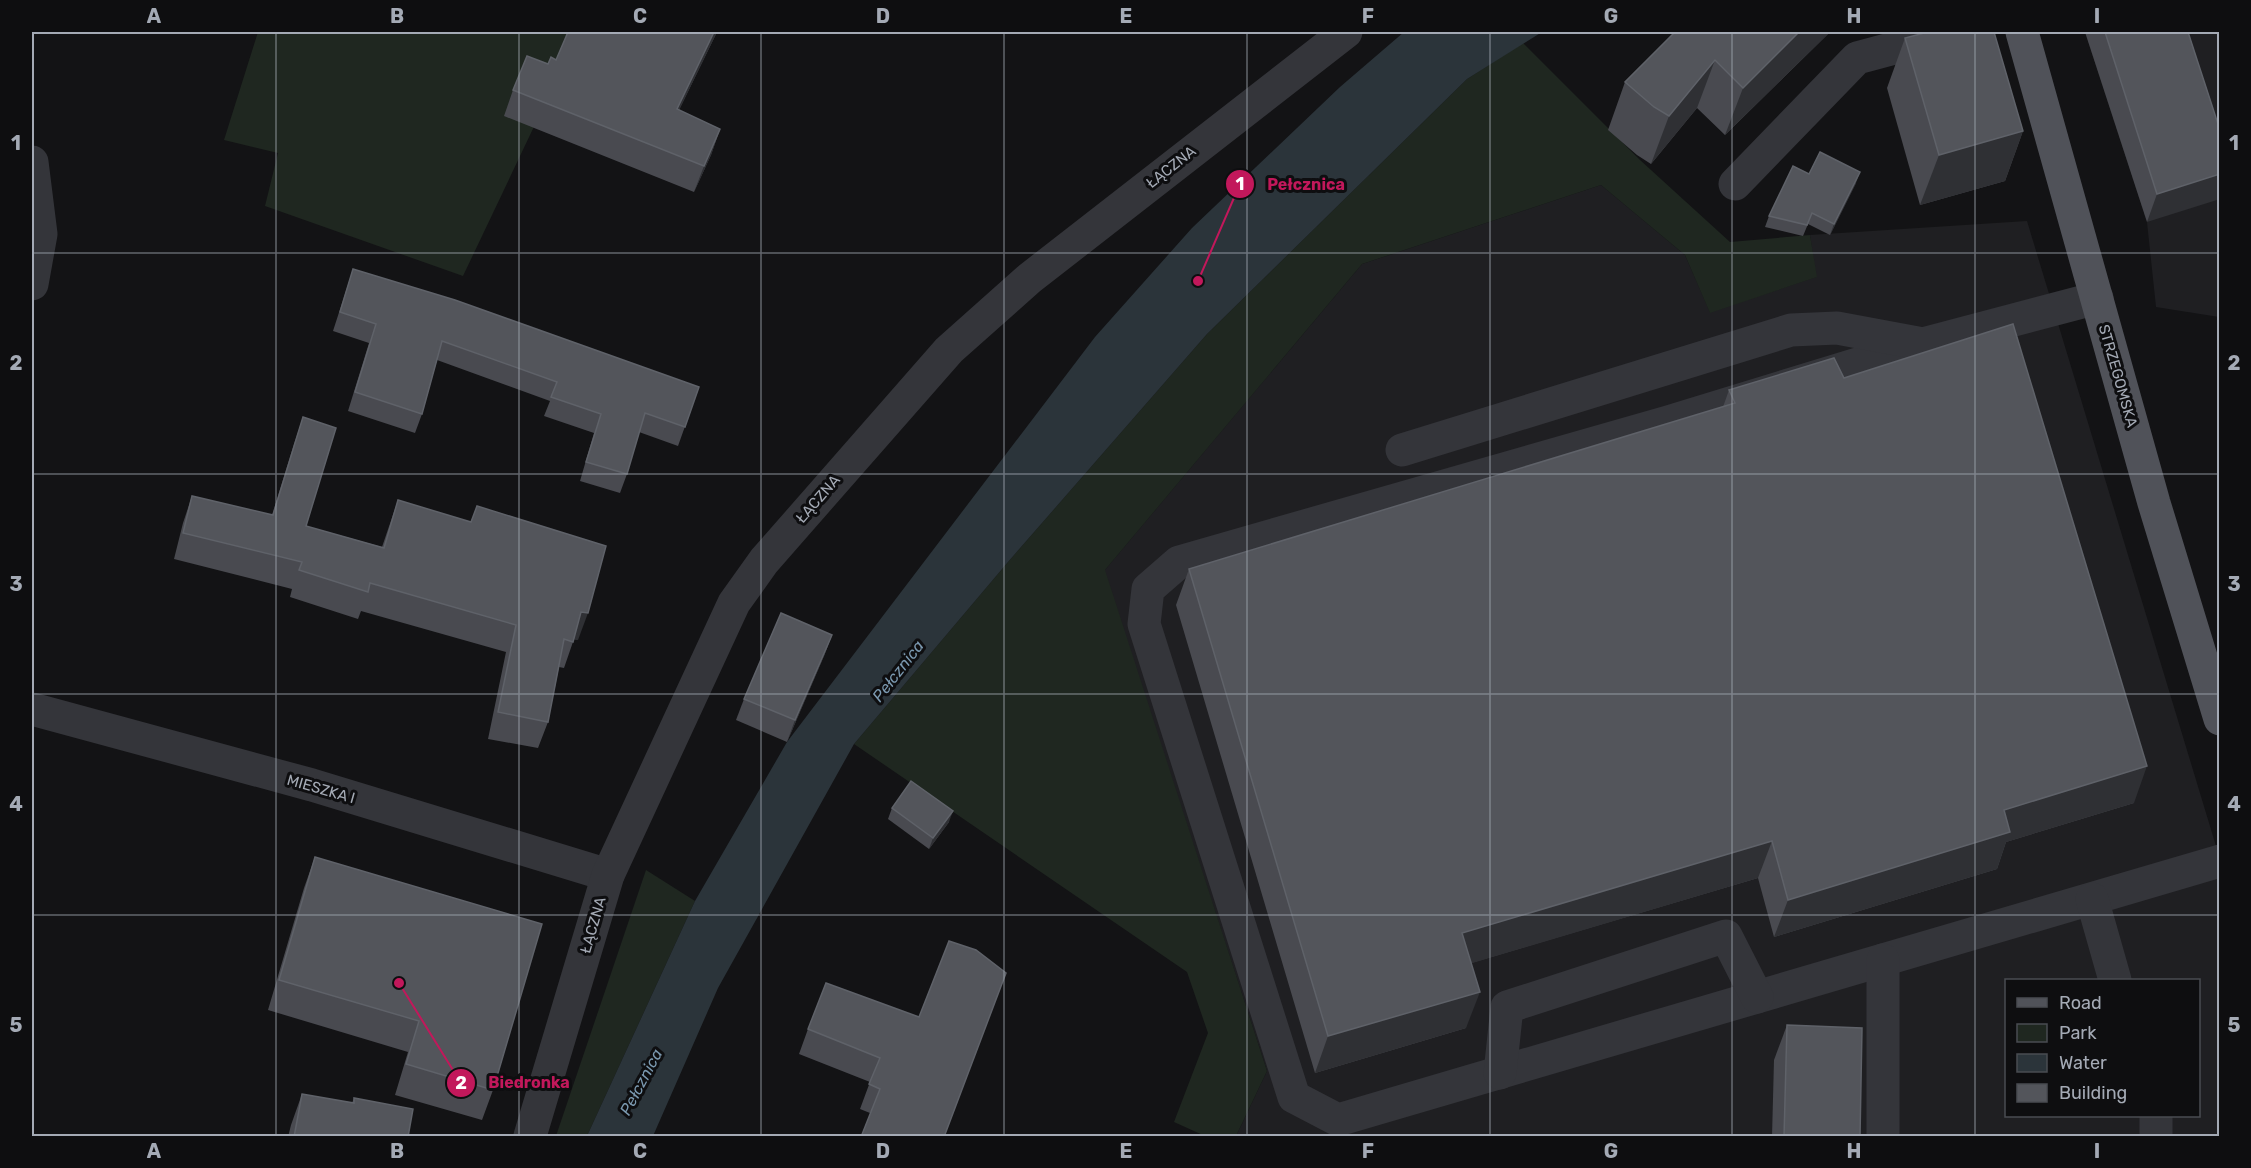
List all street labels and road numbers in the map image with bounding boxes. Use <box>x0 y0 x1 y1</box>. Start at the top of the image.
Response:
street label: ŁĄCZNA <box>1143 142 1199 192</box>
street label: STRZEGOMSKA <box>2095 322 2141 430</box>
street label: ŁĄCZNA <box>792 471 844 527</box>
street label: MIESZKA I <box>285 771 357 807</box>
street label: ŁĄCZNA <box>576 895 610 955</box>

